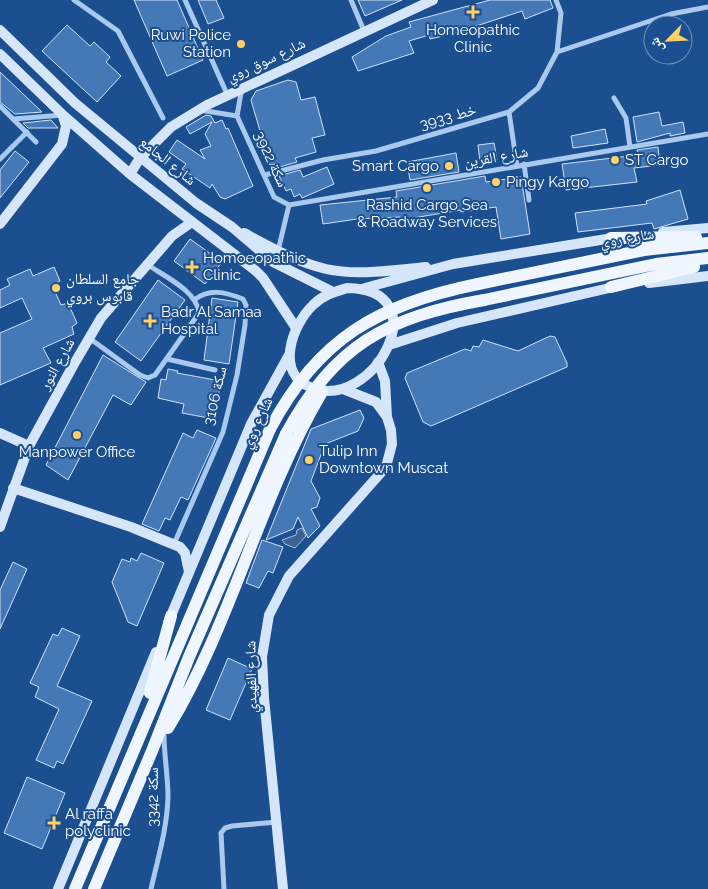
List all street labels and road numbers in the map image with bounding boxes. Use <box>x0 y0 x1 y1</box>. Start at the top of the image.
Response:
street label: شارع سوق روي <box>224 34 310 89</box>
street label: 3933 خط <box>418 100 479 134</box>
street label: سكة 3922 <box>250 128 292 190</box>
street label: شارع الجامع <box>136 133 200 190</box>
street label: شارع القرين <box>462 142 530 172</box>
street label: شارع روي <box>599 224 656 254</box>
street label: شارع النور <box>35 335 79 394</box>
street label: سكة 3106 <box>199 365 231 427</box>
street label: شارع روي <box>237 394 279 453</box>
street label: شارع الفهيدي <box>241 640 263 713</box>
street label: سكة 3342 <box>144 767 162 827</box>

